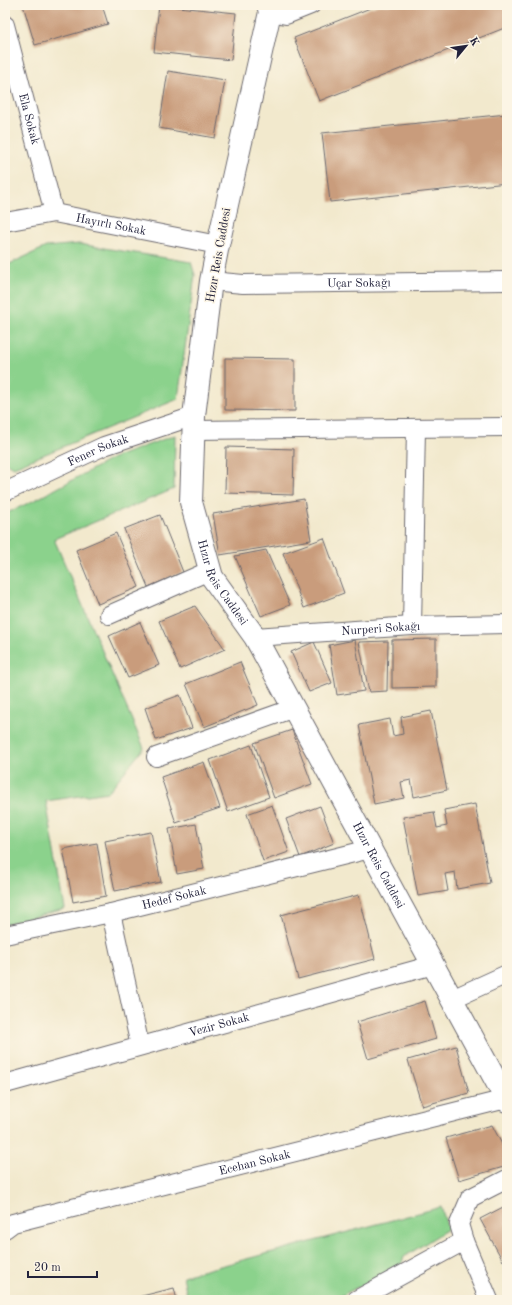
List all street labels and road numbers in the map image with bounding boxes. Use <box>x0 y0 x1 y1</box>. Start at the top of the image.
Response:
street label: Ela Sokak <box>16 92 41 146</box>
street label: Hızır Reis Caddesi <box>205 207 233 303</box>
street label: Hayırlı Sokak <box>75 212 147 238</box>
street label: Uçar Sokağı <box>327 277 391 290</box>
street label: Fener Sokak <box>66 433 130 469</box>
street label: Hızır Reis Caddesi <box>195 538 249 628</box>
street label: Nurperi Sokağı <box>341 621 420 638</box>
street label: Hızır Reis Caddesi <box>350 820 406 911</box>
street label: Hedef Sokak <box>141 885 208 912</box>
street label: Vezir Sokak <box>188 1011 251 1040</box>
street label: Ecehan Sokak <box>218 1148 292 1178</box>

